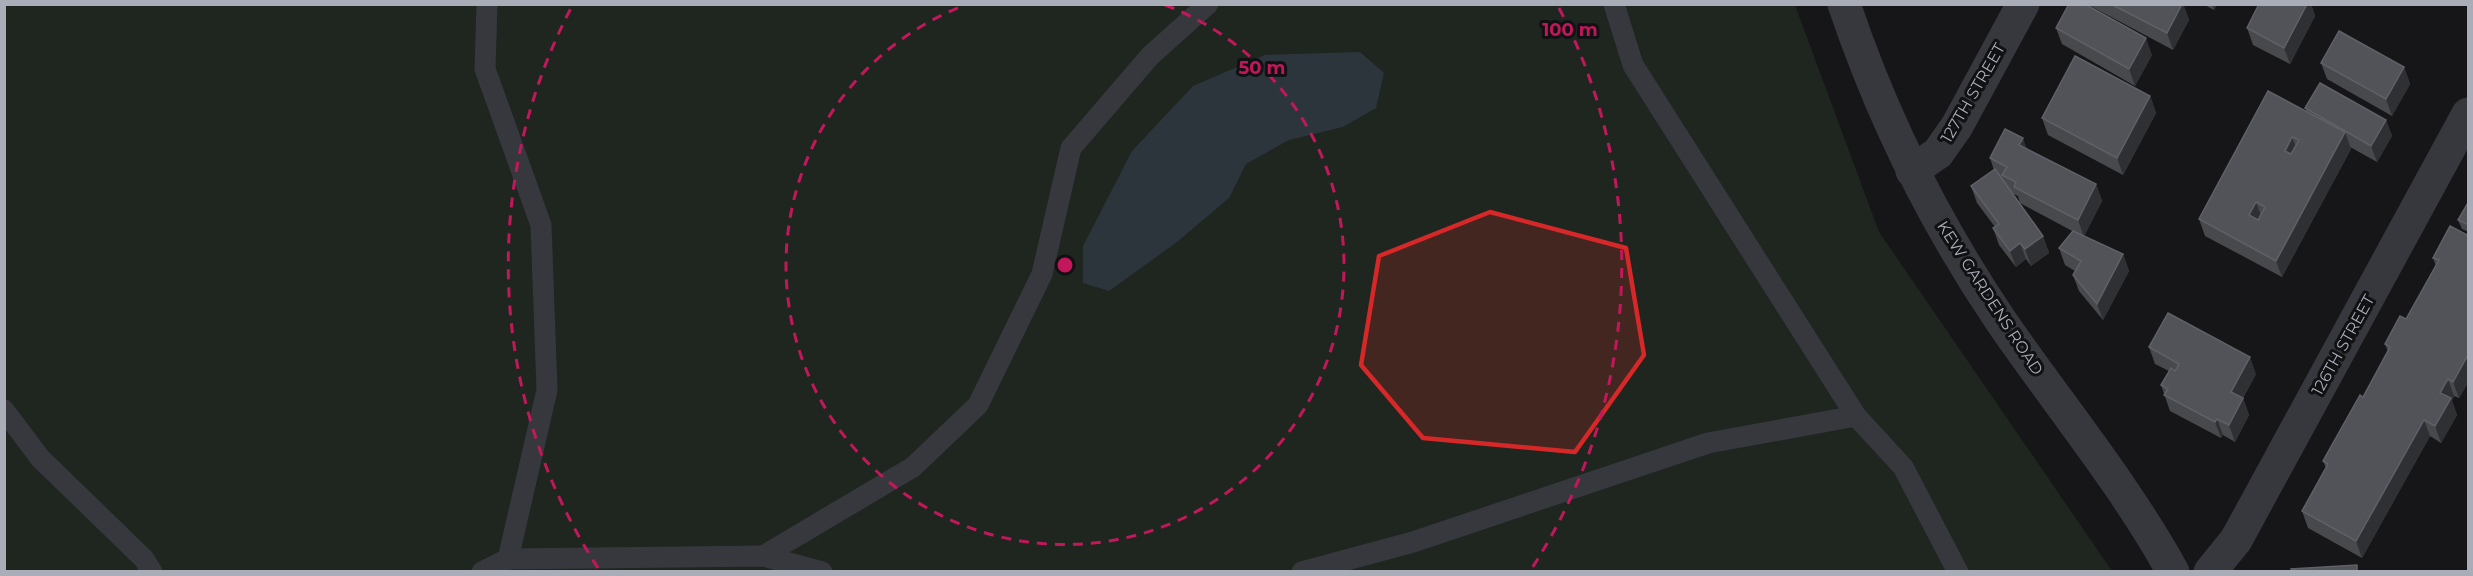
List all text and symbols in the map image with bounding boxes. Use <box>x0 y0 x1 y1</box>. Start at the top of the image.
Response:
text: 100 m <box>1542 19 1598 41</box>
street label: 127TH STREET <box>1937 39 2010 146</box>
text: 50 m <box>1239 57 1285 79</box>
street label: KEW GARDENS ROAD <box>1933 217 2047 379</box>
centre of rings <box>1055 255 1075 275</box>
street label: 126TH STREET <box>2308 291 2379 399</box>

